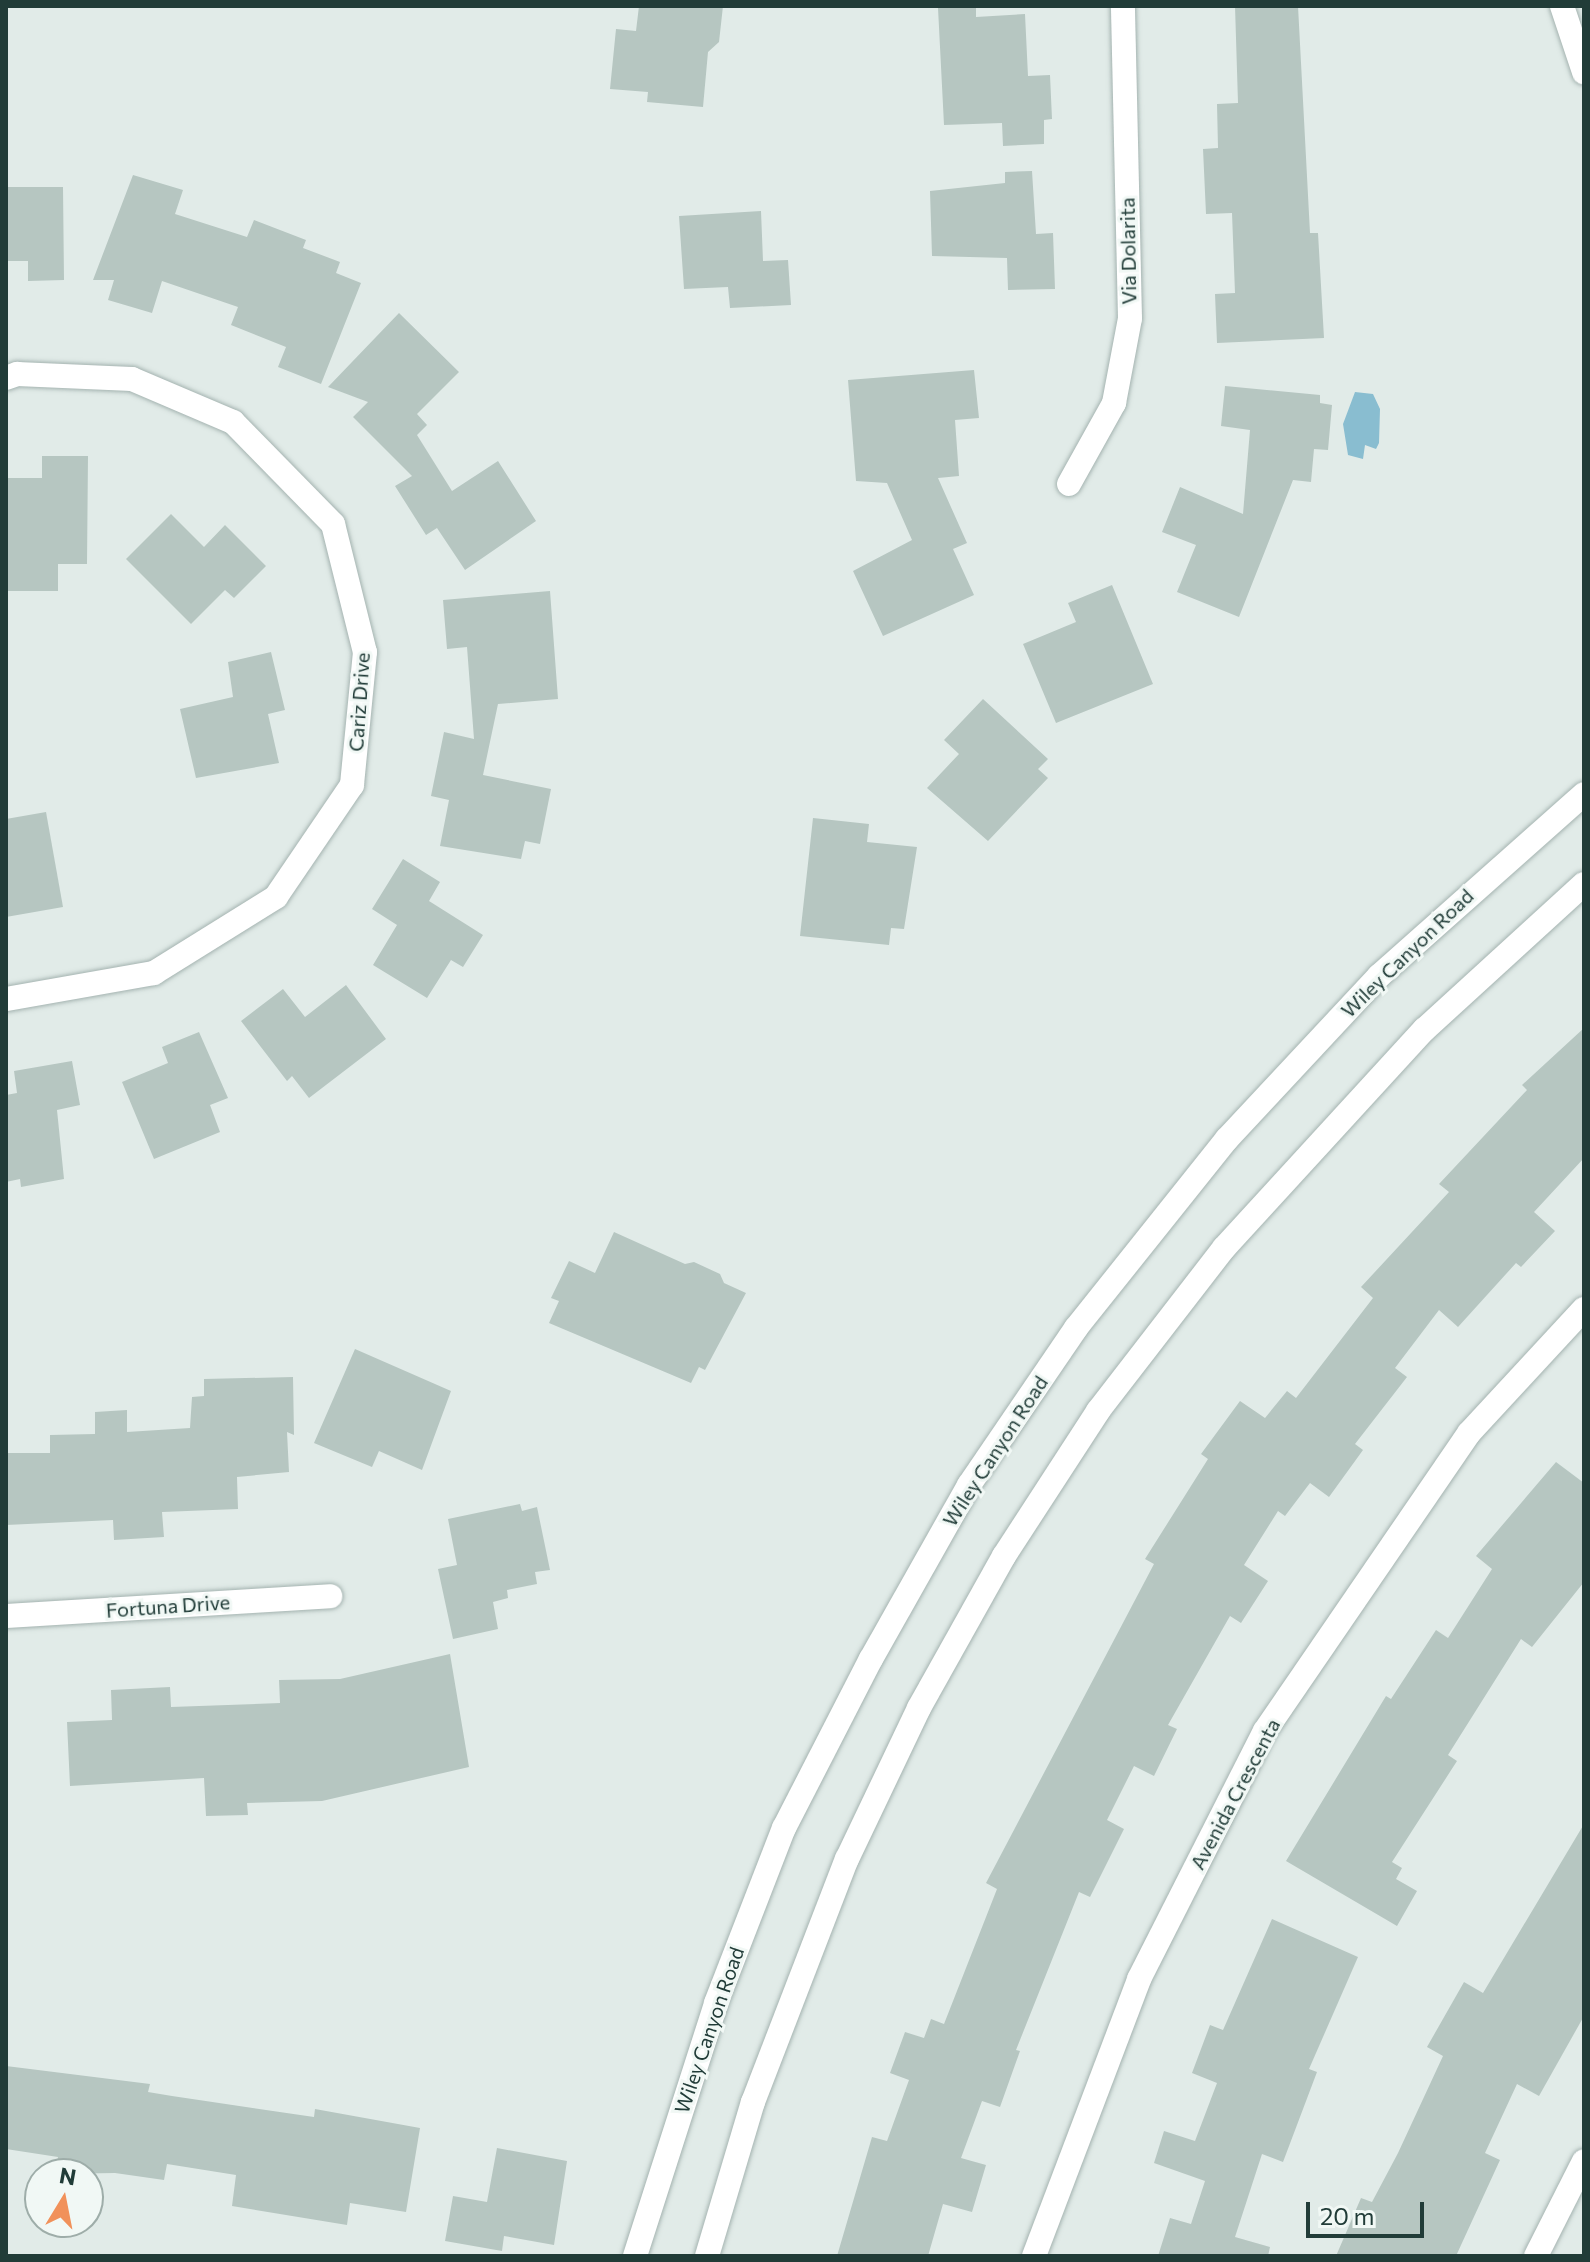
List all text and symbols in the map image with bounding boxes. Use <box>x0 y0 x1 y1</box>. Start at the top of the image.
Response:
street label: Via Dolarita <box>1115 197 1141 305</box>
street label: Cariz Drive <box>344 652 374 752</box>
street label: Wiley Canyon Road <box>1336 884 1478 1022</box>
street label: Wiley Canyon Road <box>937 1371 1053 1531</box>
street label: Fortuna Drive <box>105 1590 231 1622</box>
street label: Avenida Crescenta <box>1185 1714 1285 1874</box>
street label: Wiley Canyon Road <box>669 1944 749 2116</box>
north arrow <box>24 2158 104 2238</box>
text: N <box>57 2161 78 2191</box>
scale bar <box>1310 2186 1428 2236</box>
text: 20 m <box>1320 2201 1374 2230</box>

